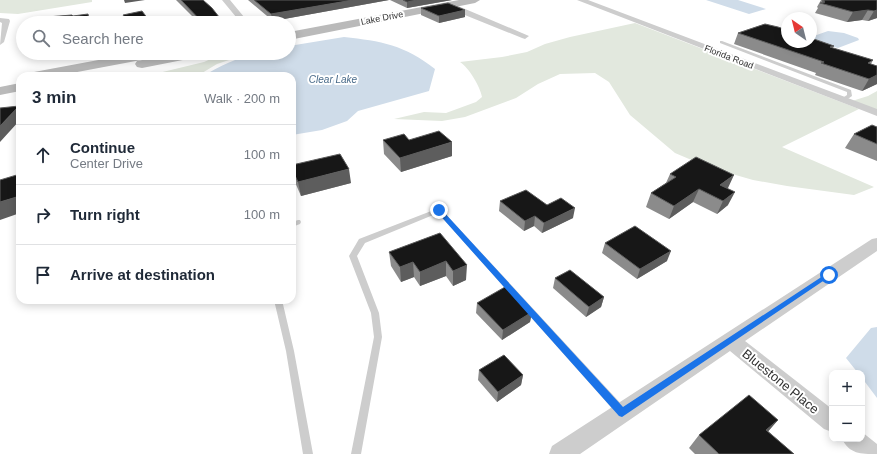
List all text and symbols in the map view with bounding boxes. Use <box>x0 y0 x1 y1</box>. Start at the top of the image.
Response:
street label: Lake Drive <box>360 9 404 27</box>
north arrow <box>781 12 817 48</box>
search box <box>16 16 296 60</box>
icon: search <box>30 27 52 49</box>
text: Search here <box>62 30 144 47</box>
street label: Florida Road <box>703 43 755 71</box>
water label: Clear Lake <box>309 74 358 85</box>
text: 3 min <box>32 88 76 107</box>
text: Walk · 200 m <box>204 91 280 106</box>
text: Continue <box>70 139 135 156</box>
icon: ahead <box>32 144 54 166</box>
text: 100 m <box>244 147 280 162</box>
text: Center Drive <box>70 156 143 171</box>
route end <box>430 201 448 219</box>
icon: right <box>32 204 54 226</box>
text: Turn right <box>70 206 140 223</box>
text: 100 m <box>244 207 280 222</box>
icon: arrive <box>32 264 54 286</box>
text: Arrive at destination <box>70 266 215 283</box>
route start <box>820 266 838 284</box>
street label: Bluestone Place <box>739 346 822 417</box>
map controls <box>829 370 865 442</box>
button: + <box>829 370 865 406</box>
button: − <box>829 406 865 442</box>

